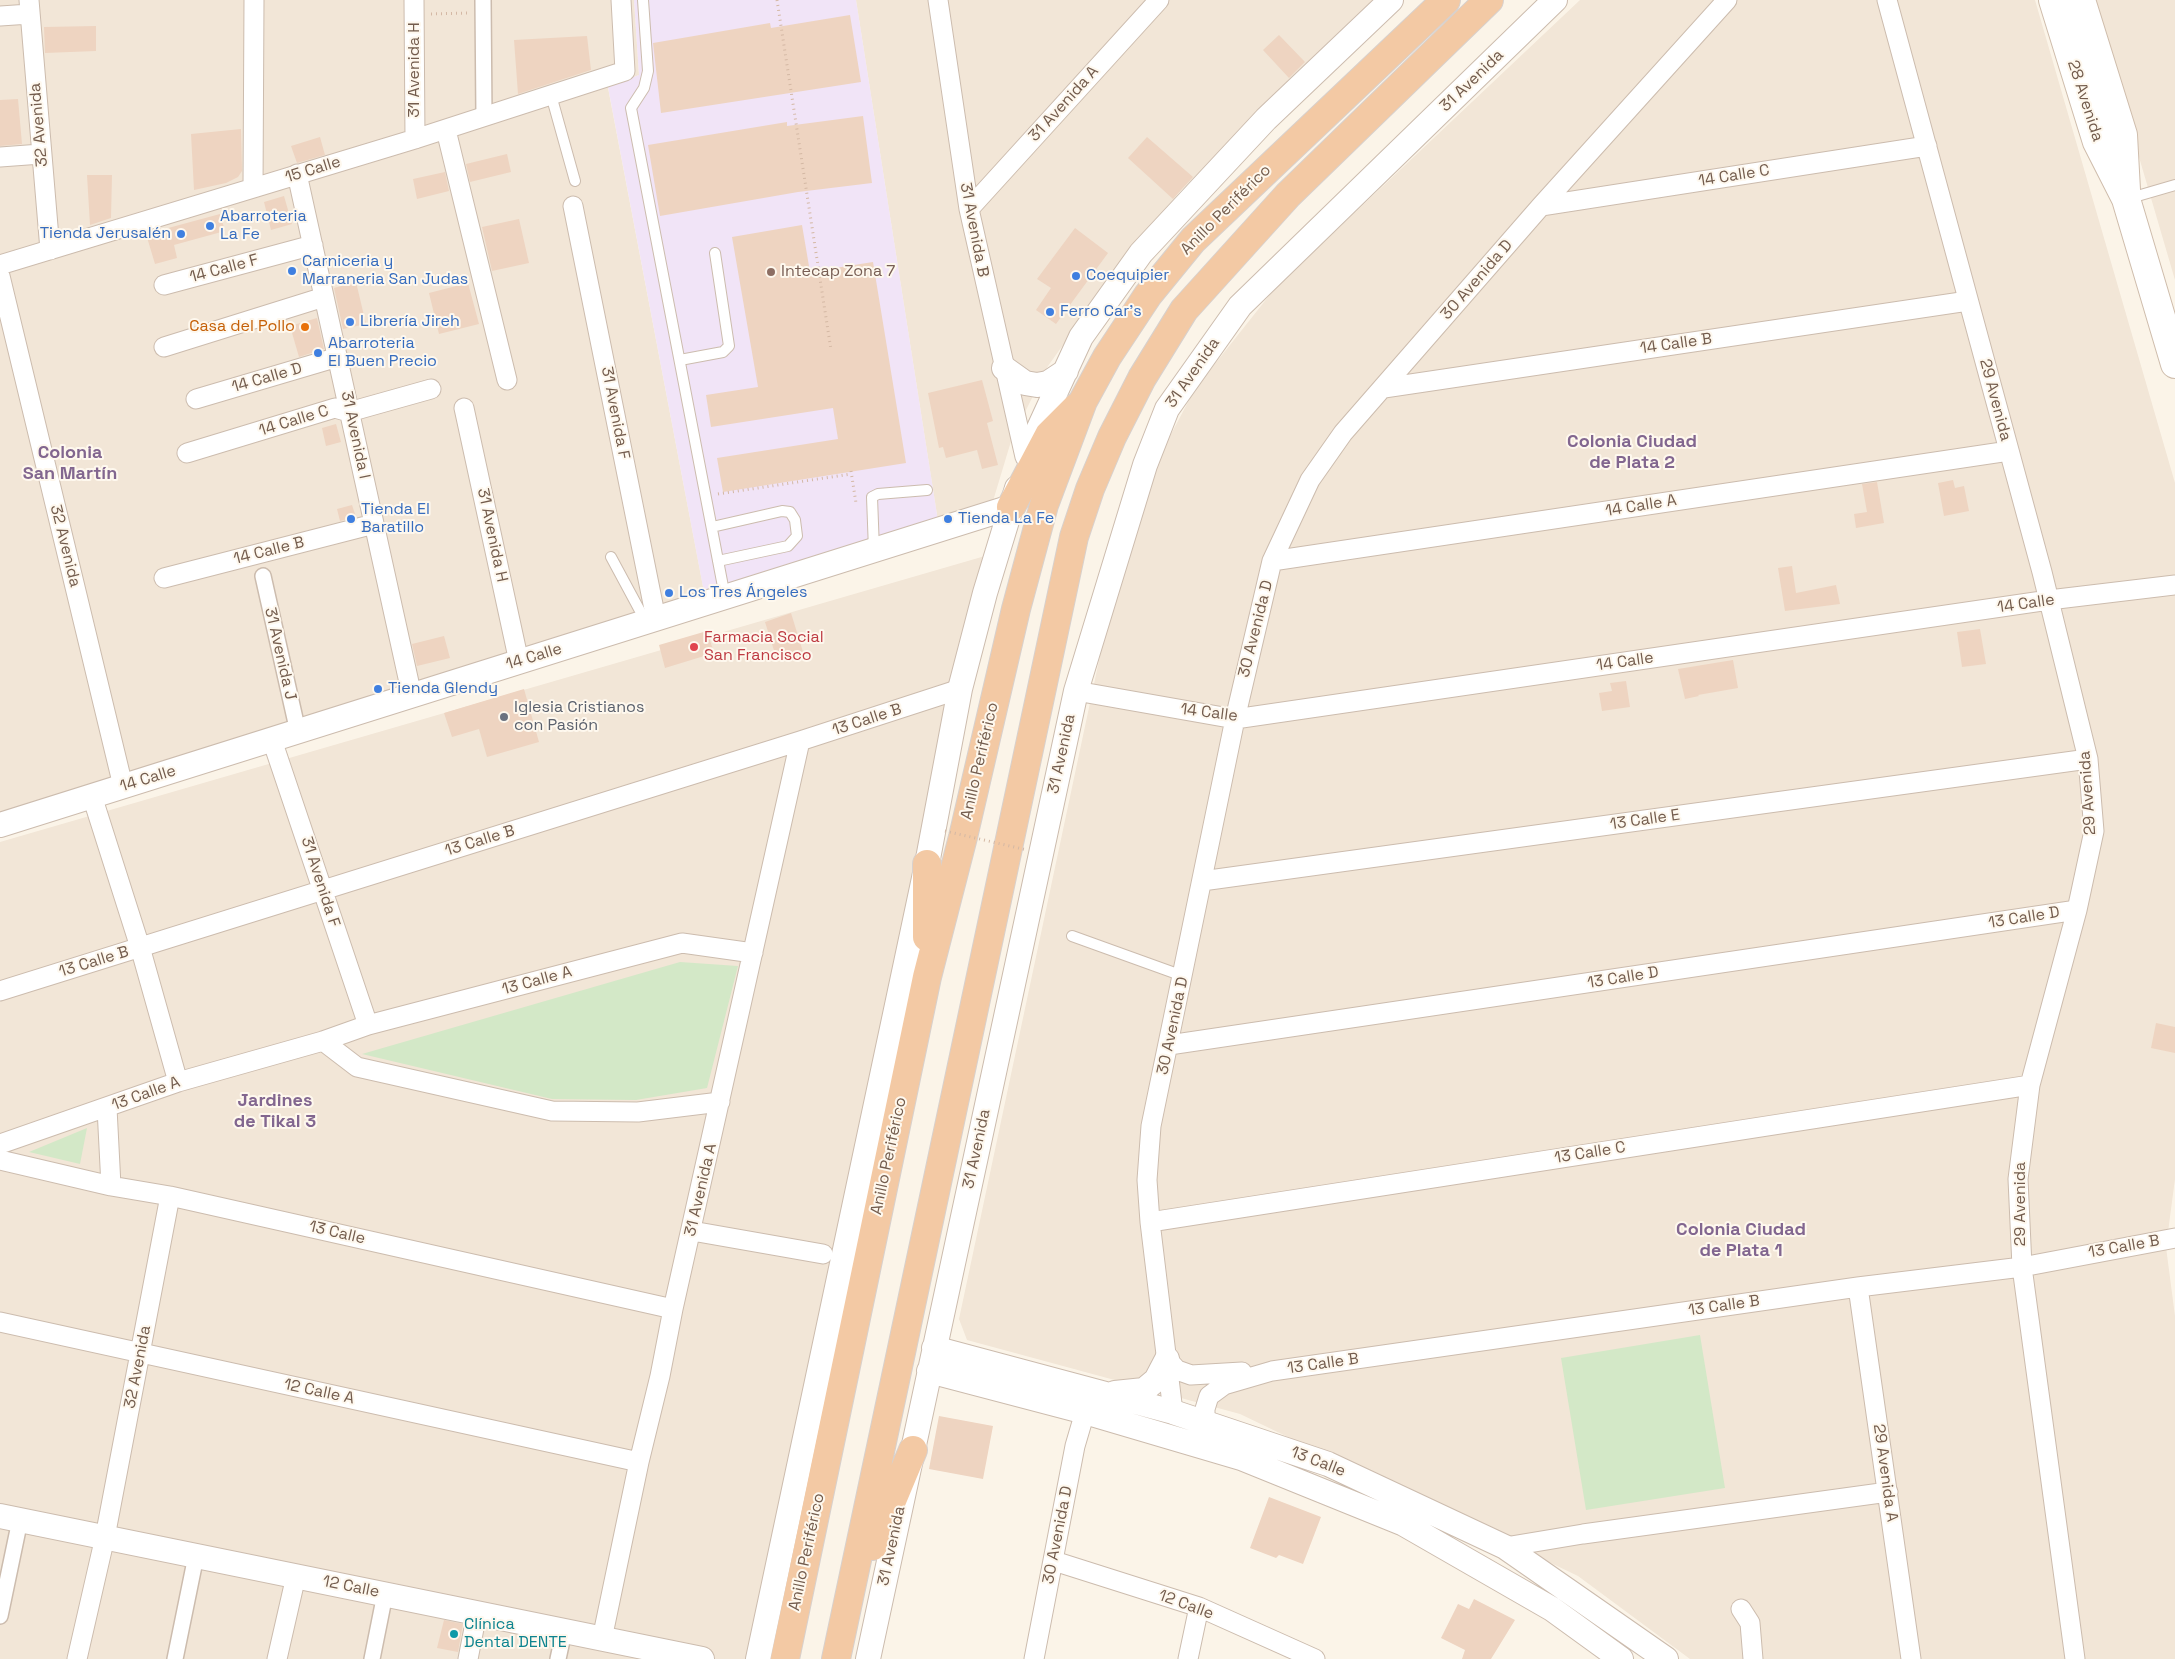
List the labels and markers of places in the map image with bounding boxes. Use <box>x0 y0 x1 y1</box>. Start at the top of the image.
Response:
place label: Abarroteria La Fe <box>220 207 307 245</box>
marker: Abarroteria La Fe <box>204 220 216 232</box>
place label: Tienda Jerusalén <box>40 224 171 244</box>
marker: Tienda Jerusalén <box>175 228 187 240</box>
place label: Carniceria y Marraneria San Judas <box>302 252 468 290</box>
place label: Intecap Zona 7 <box>781 262 895 282</box>
marker: Carniceria y Marraneria San Judas <box>286 265 298 277</box>
marker: Intecap Zona 7 <box>765 266 777 278</box>
place label: Coequipier <box>1086 266 1169 286</box>
marker: Coequipier <box>1070 270 1082 282</box>
place label: Ferro Car's <box>1060 302 1142 322</box>
marker: Ferro Car's <box>1044 306 1056 318</box>
place label: Librería Jireh <box>360 312 460 332</box>
marker: Librería Jireh <box>344 316 356 328</box>
place label: Casa del Pollo <box>189 317 295 337</box>
marker: Casa del Pollo <box>299 321 311 333</box>
place label: Abarroteria El Buen Precio <box>328 334 437 372</box>
marker: Abarroteria El Buen Precio <box>312 347 324 359</box>
place label: Tienda El Baratillo <box>361 500 430 538</box>
place label: Tienda La Fe <box>958 509 1054 529</box>
marker: Tienda El Baratillo <box>345 513 357 525</box>
marker: Tienda La Fe <box>942 513 954 525</box>
place label: Los Tres Ángeles <box>679 583 808 603</box>
marker: Los Tres Ángeles <box>663 587 675 599</box>
place label: Farmacia Social San Francisco <box>704 628 824 666</box>
marker: Farmacia Social San Francisco <box>688 641 700 653</box>
place label: Tienda Glendy <box>388 679 498 699</box>
marker: Tienda Glendy <box>372 683 384 695</box>
place label: Iglesia Cristianos con Pasión <box>514 698 644 736</box>
marker: Iglesia Cristianos con Pasión <box>498 711 510 723</box>
place label: Clínica Dental DENTE <box>464 1615 567 1653</box>
marker: Clínica Dental DENTE <box>448 1628 460 1640</box>

